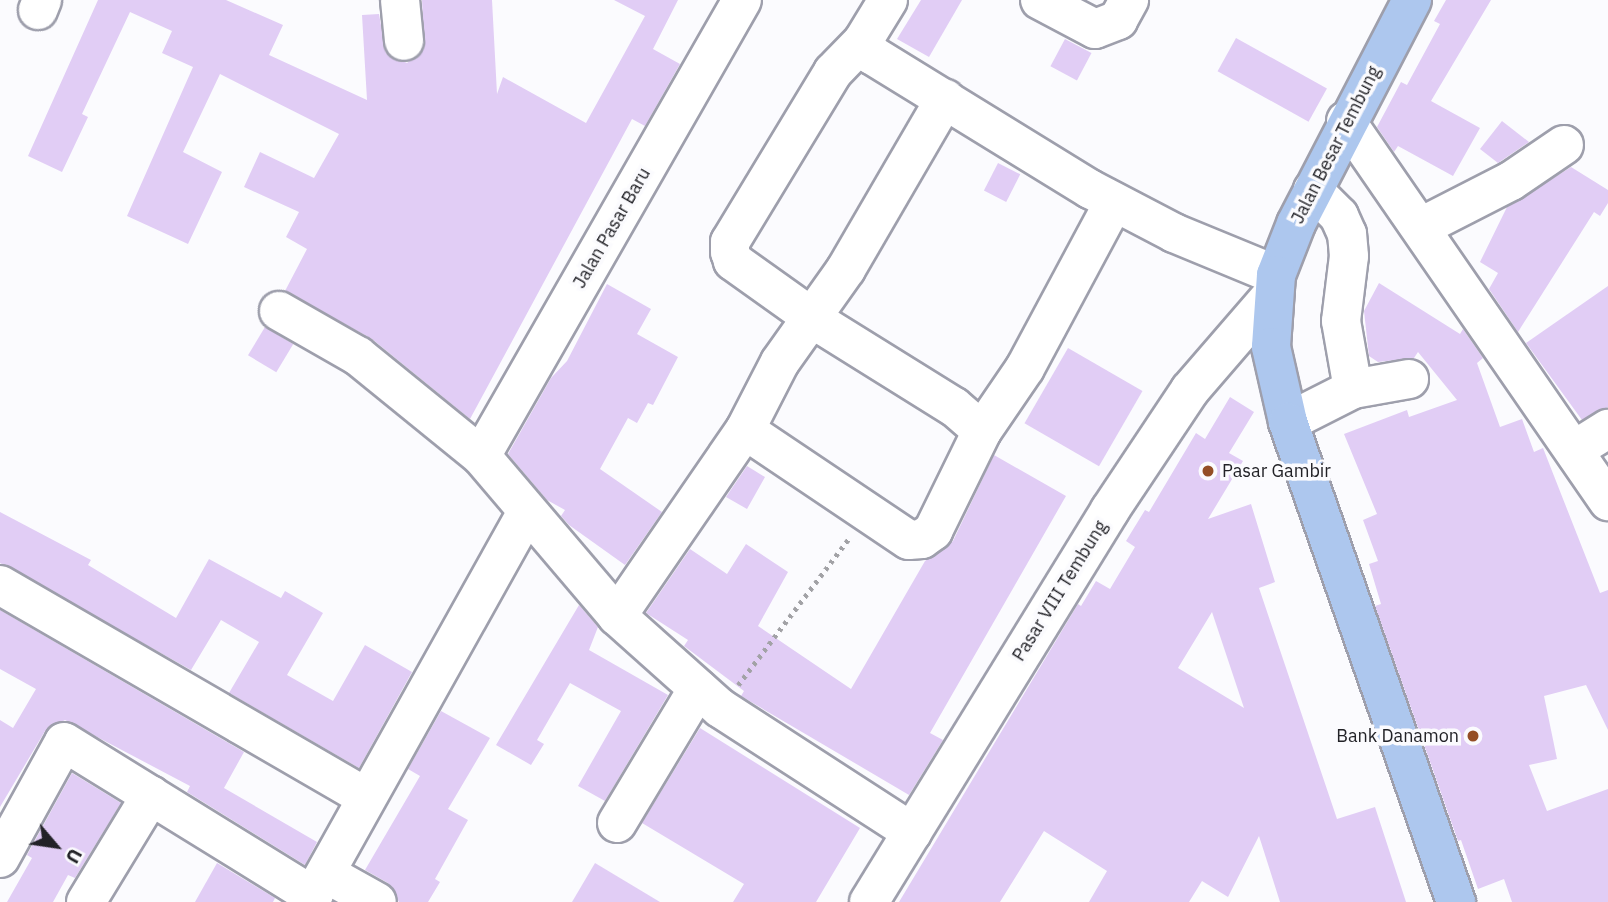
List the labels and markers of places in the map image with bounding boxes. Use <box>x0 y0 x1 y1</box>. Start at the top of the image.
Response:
place label: Pasar Gambir <box>1222 460 1331 482</box>
marker: Pasar Gambir <box>1200 463 1216 479</box>
place label: Bank Danamon <box>1336 725 1459 747</box>
marker: Bank Danamon <box>1465 728 1481 744</box>

